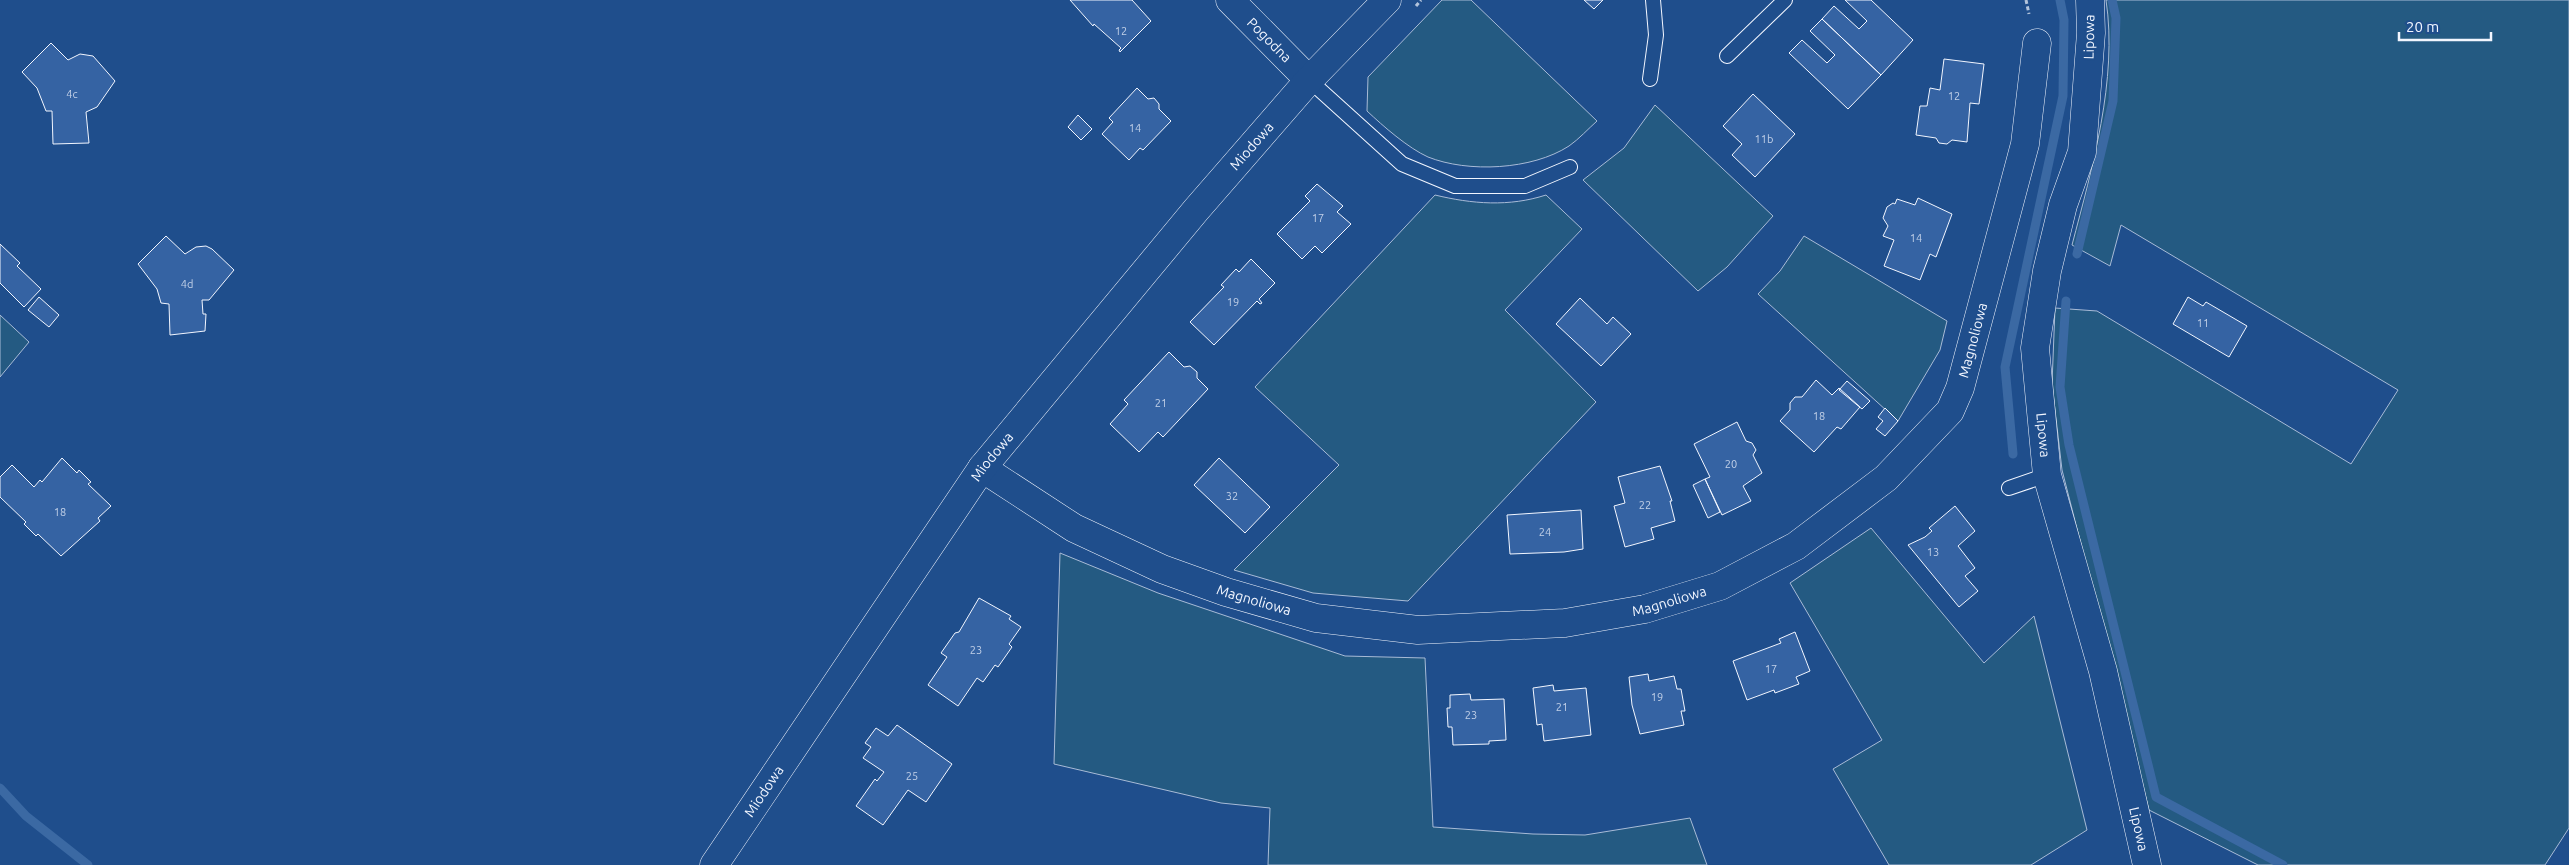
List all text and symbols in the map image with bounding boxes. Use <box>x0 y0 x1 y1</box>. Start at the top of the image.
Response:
scale bar <box>2399 10 2492 42</box>
street label: Pogodna <box>1244 14 1295 65</box>
street label: Lipowa <box>2081 14 2097 60</box>
text: 20 m <box>2406 18 2439 35</box>
house number: 12 <box>1115 25 1127 37</box>
house number: 4c <box>66 88 78 100</box>
house number: 12 <box>1948 90 1960 102</box>
street label: Miodowa <box>1226 119 1277 173</box>
house number: 14 <box>1129 122 1141 134</box>
house number: 11b <box>1755 133 1773 145</box>
house number: 17 <box>1312 212 1324 224</box>
house number: 14 <box>1910 232 1922 244</box>
house number: 4d <box>181 278 193 290</box>
house number: 19 <box>1227 296 1239 308</box>
street label: Magnoliowa <box>1955 301 1990 379</box>
house number: 11 <box>2197 317 2209 329</box>
house number: 21 <box>1155 397 1167 409</box>
house number: 18 <box>1813 410 1825 422</box>
street label: Lipowa <box>2033 412 2053 458</box>
street label: Miodowa <box>967 429 1016 484</box>
house number: 20 <box>1725 458 1737 470</box>
house number: 32 <box>1226 490 1238 502</box>
house number: 22 <box>1639 499 1651 511</box>
house number: 18 <box>54 506 66 518</box>
house number: 24 <box>1539 526 1551 538</box>
house number: 13 <box>1927 546 1939 558</box>
street label: Magnoliowa <box>1214 581 1293 618</box>
street label: Magnoliowa <box>1631 583 1708 619</box>
house number: 23 <box>970 644 982 656</box>
house number: 17 <box>1765 663 1777 675</box>
house number: 19 <box>1651 691 1663 703</box>
house number: 21 <box>1556 701 1568 713</box>
house number: 23 <box>1465 709 1477 721</box>
street label: Miodowa <box>741 763 787 820</box>
house number: 25 <box>906 770 918 782</box>
street label: Lipowa <box>2126 805 2152 853</box>

